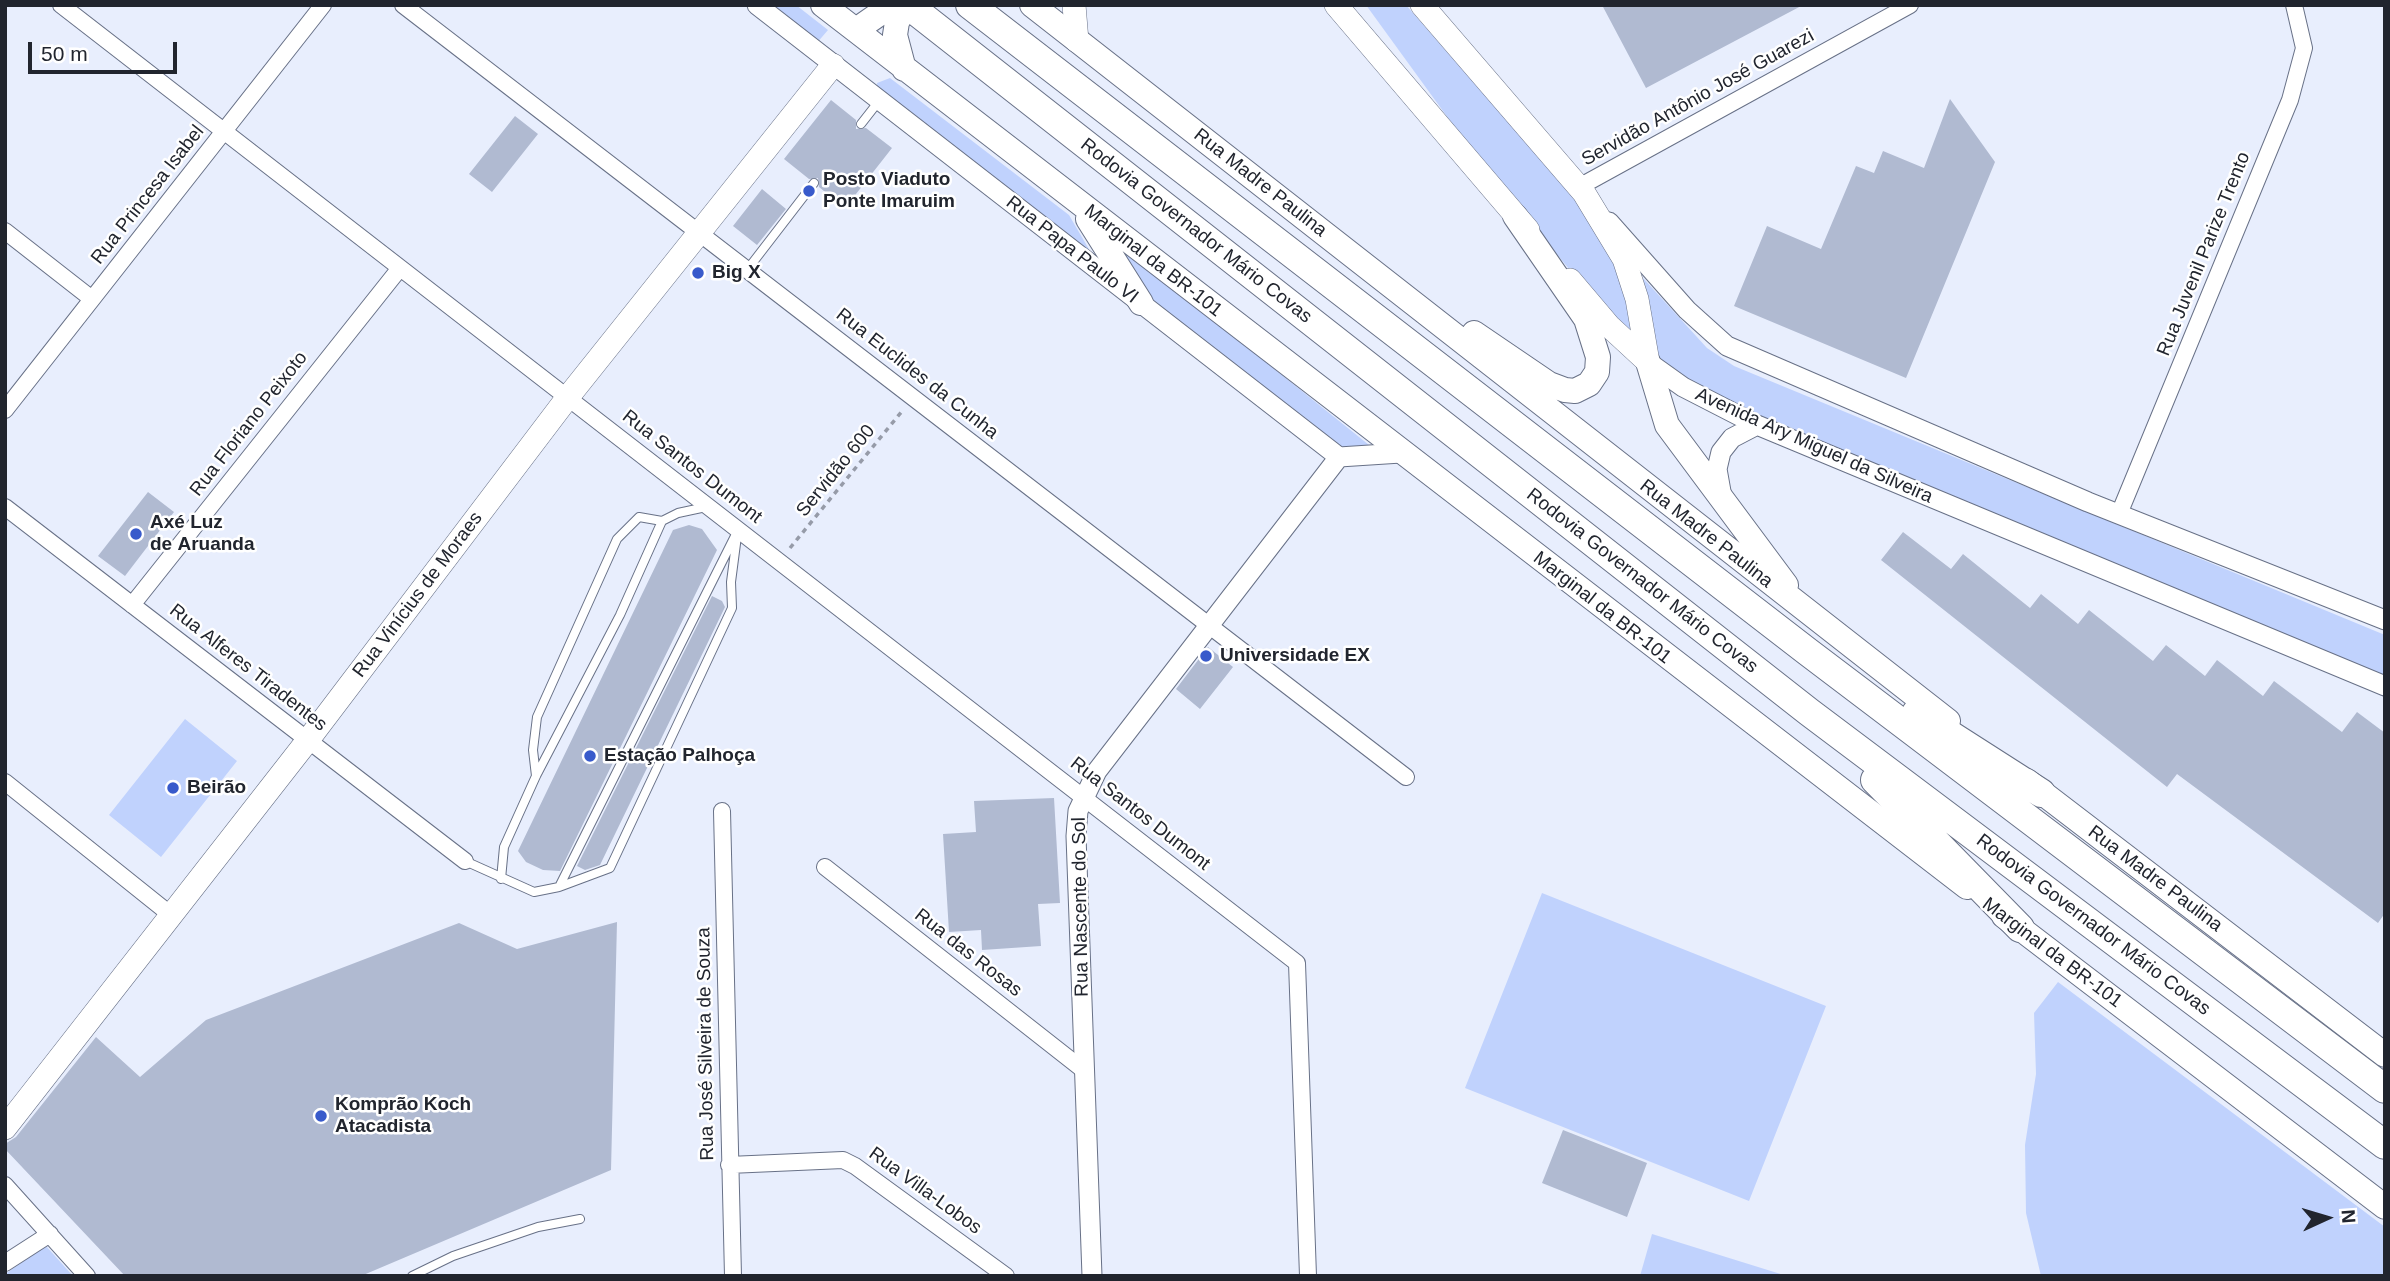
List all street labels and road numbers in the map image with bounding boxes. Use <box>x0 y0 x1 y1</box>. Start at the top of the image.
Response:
street label: Servidão Antônio José Guarezi <box>1578 25 1818 171</box>
street label: Rua Princesa Isabel <box>87 121 209 269</box>
street label: Rua Madre Paulina <box>1189 124 1331 242</box>
street label: Rodovia Governador Mário Covas <box>1076 134 1316 328</box>
street label: Rua Juvenil Parize Trento <box>2153 149 2255 359</box>
street label: Rua Papa Paulo VI <box>1001 191 1143 309</box>
street label: Marginal da BR-101 <box>1079 200 1227 322</box>
street label: Rua Euclides da Cunha <box>831 304 1003 444</box>
street label: Rua Floriano Peixoto <box>185 347 313 501</box>
street label: Avenida Ary Miguel da Silveira <box>1692 383 1936 509</box>
street label: Rua Santos Dumont <box>618 405 766 529</box>
street label: Servidão 600 <box>792 420 880 522</box>
street label: Rua Madre Paulina <box>1635 475 1777 593</box>
street label: Rodovia Governador Mário Covas <box>1522 484 1762 678</box>
street label: Rua Vinícius de Moraes <box>348 508 488 682</box>
street label: Marginal da BR-101 <box>1528 547 1676 669</box>
street label: Rua Alferes Tiradentes <box>165 599 331 737</box>
street label: Rua Santos Dumont <box>1066 752 1214 876</box>
street label: Rua Nascente do Sol <box>1068 817 1094 997</box>
street label: Rua Madre Paulina <box>2083 821 2227 937</box>
street label: Rodovia Governador Mário Covas <box>1971 829 2215 1021</box>
street label: Marginal da BR-101 <box>1978 893 2126 1013</box>
street label: Rua das Rosas <box>910 904 1026 1002</box>
street label: Rua José Silveira de Souza <box>693 927 719 1161</box>
street label: Rua Villa-Lobos <box>864 1142 986 1240</box>

